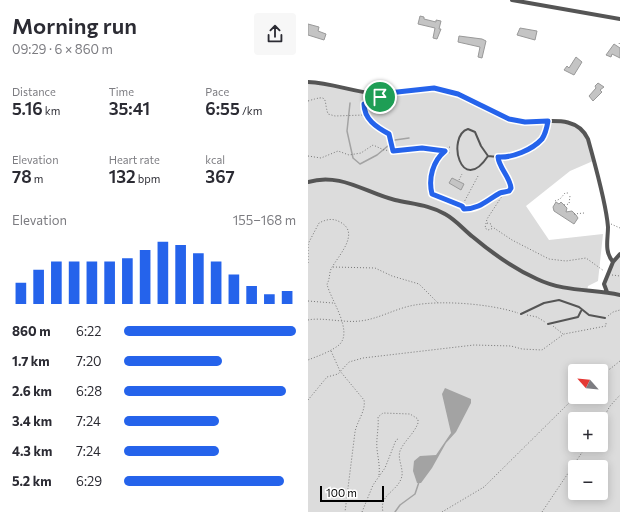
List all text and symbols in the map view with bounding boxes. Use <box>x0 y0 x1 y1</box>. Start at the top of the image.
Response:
text: Morning run <box>12 12 137 39</box>
button: share <box>254 13 296 55</box>
text: 09:29 · 6 × 860 m <box>12 41 113 57</box>
pin <box>363 80 397 114</box>
text: Distance <box>12 85 56 98</box>
text: Time <box>109 85 134 98</box>
text: Pace <box>205 85 229 98</box>
icon: arrive <box>369 86 391 108</box>
text: 5.16 <box>12 98 43 119</box>
text: 35:41 <box>109 98 150 119</box>
text: 6:55 <box>205 98 240 119</box>
text: km <box>43 104 60 117</box>
text: /km <box>240 104 262 117</box>
text: Elevation <box>12 153 58 166</box>
text: Heart rate <box>109 153 160 166</box>
text: kcal <box>205 153 225 166</box>
text: 78 <box>12 166 32 187</box>
text: 132 <box>109 166 136 187</box>
text: 367 <box>205 166 235 187</box>
text: m <box>32 172 43 185</box>
text: bpm <box>136 172 160 185</box>
text: Elevation <box>12 212 67 228</box>
text: 155–168 m <box>233 212 296 228</box>
text: 860 m <box>12 323 51 339</box>
text: 6:22 <box>76 323 101 339</box>
text: 1.7 km <box>12 353 50 369</box>
text: 7:20 <box>76 353 102 369</box>
north arrow <box>568 364 608 404</box>
map controls <box>568 364 608 500</box>
text: 2.6 km <box>12 383 52 399</box>
text: 6:28 <box>76 383 102 399</box>
button: + <box>568 412 608 452</box>
text: 3.4 km <box>12 413 52 429</box>
text: 7:24 <box>76 413 101 429</box>
text: 4.3 km <box>12 443 52 459</box>
text: 7:24 <box>76 443 101 459</box>
button: − <box>568 460 608 500</box>
text: 5.2 km <box>12 473 52 489</box>
text: 6:29 <box>76 473 102 489</box>
scale bar <box>320 484 384 503</box>
text: 100 m <box>326 486 357 499</box>

